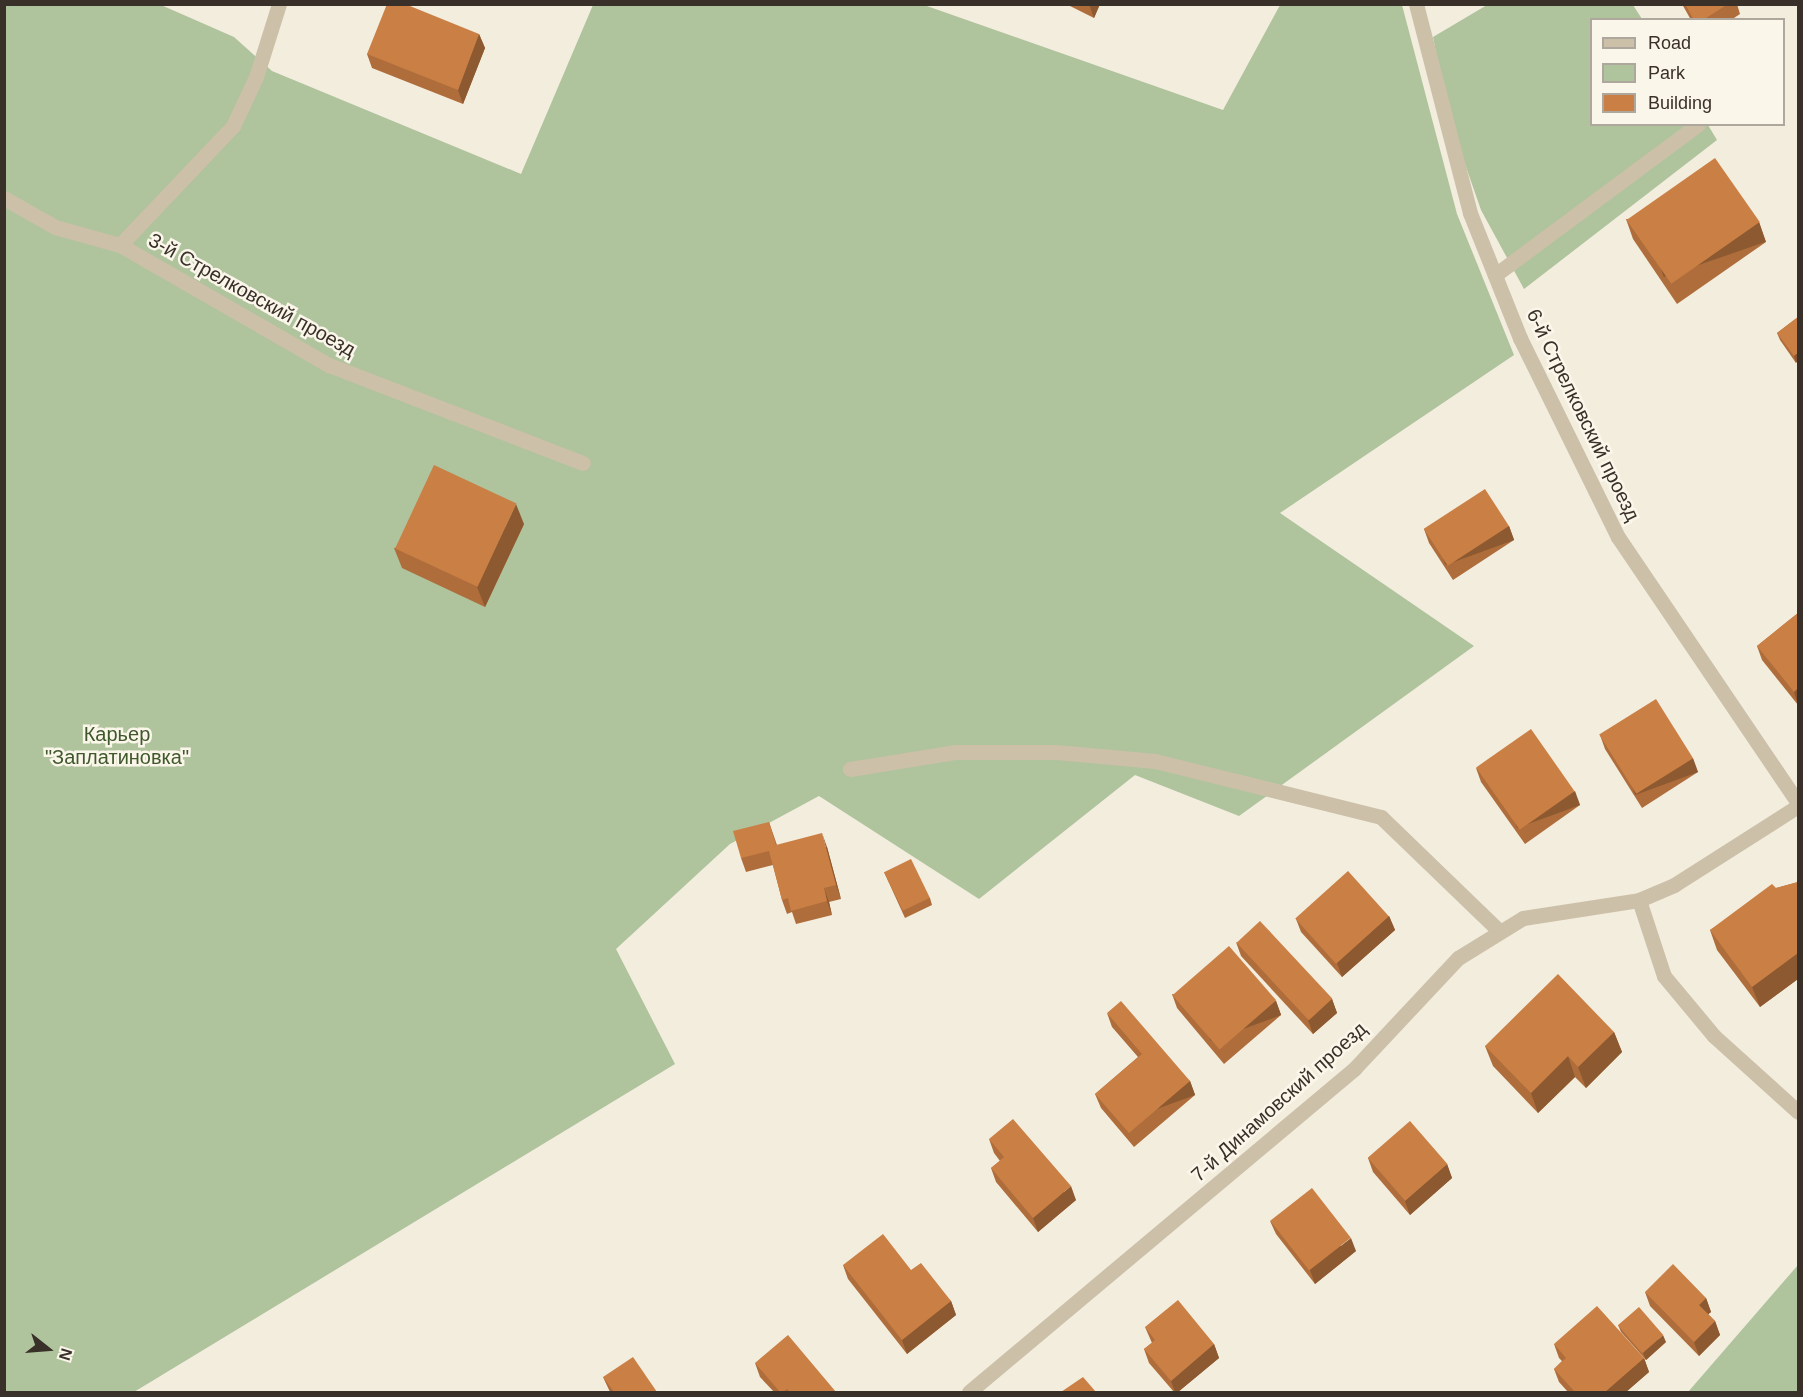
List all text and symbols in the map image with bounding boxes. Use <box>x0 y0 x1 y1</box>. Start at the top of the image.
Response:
legend <box>1590 18 1785 126</box>
text: Road <box>1648 33 1691 53</box>
text: Park <box>1648 63 1685 83</box>
text: Building <box>1648 93 1712 113</box>
street label: 3-й Стрелковский проезд <box>144 228 360 362</box>
street label: 6-й Стрелковский проезд <box>1521 305 1645 525</box>
park label: Карьер "Заплатиновка" <box>45 722 189 769</box>
street label: 7-й Динамовский проезд <box>1186 1017 1372 1187</box>
north arrow <box>18 1319 78 1379</box>
text: N <box>56 1346 76 1362</box>

